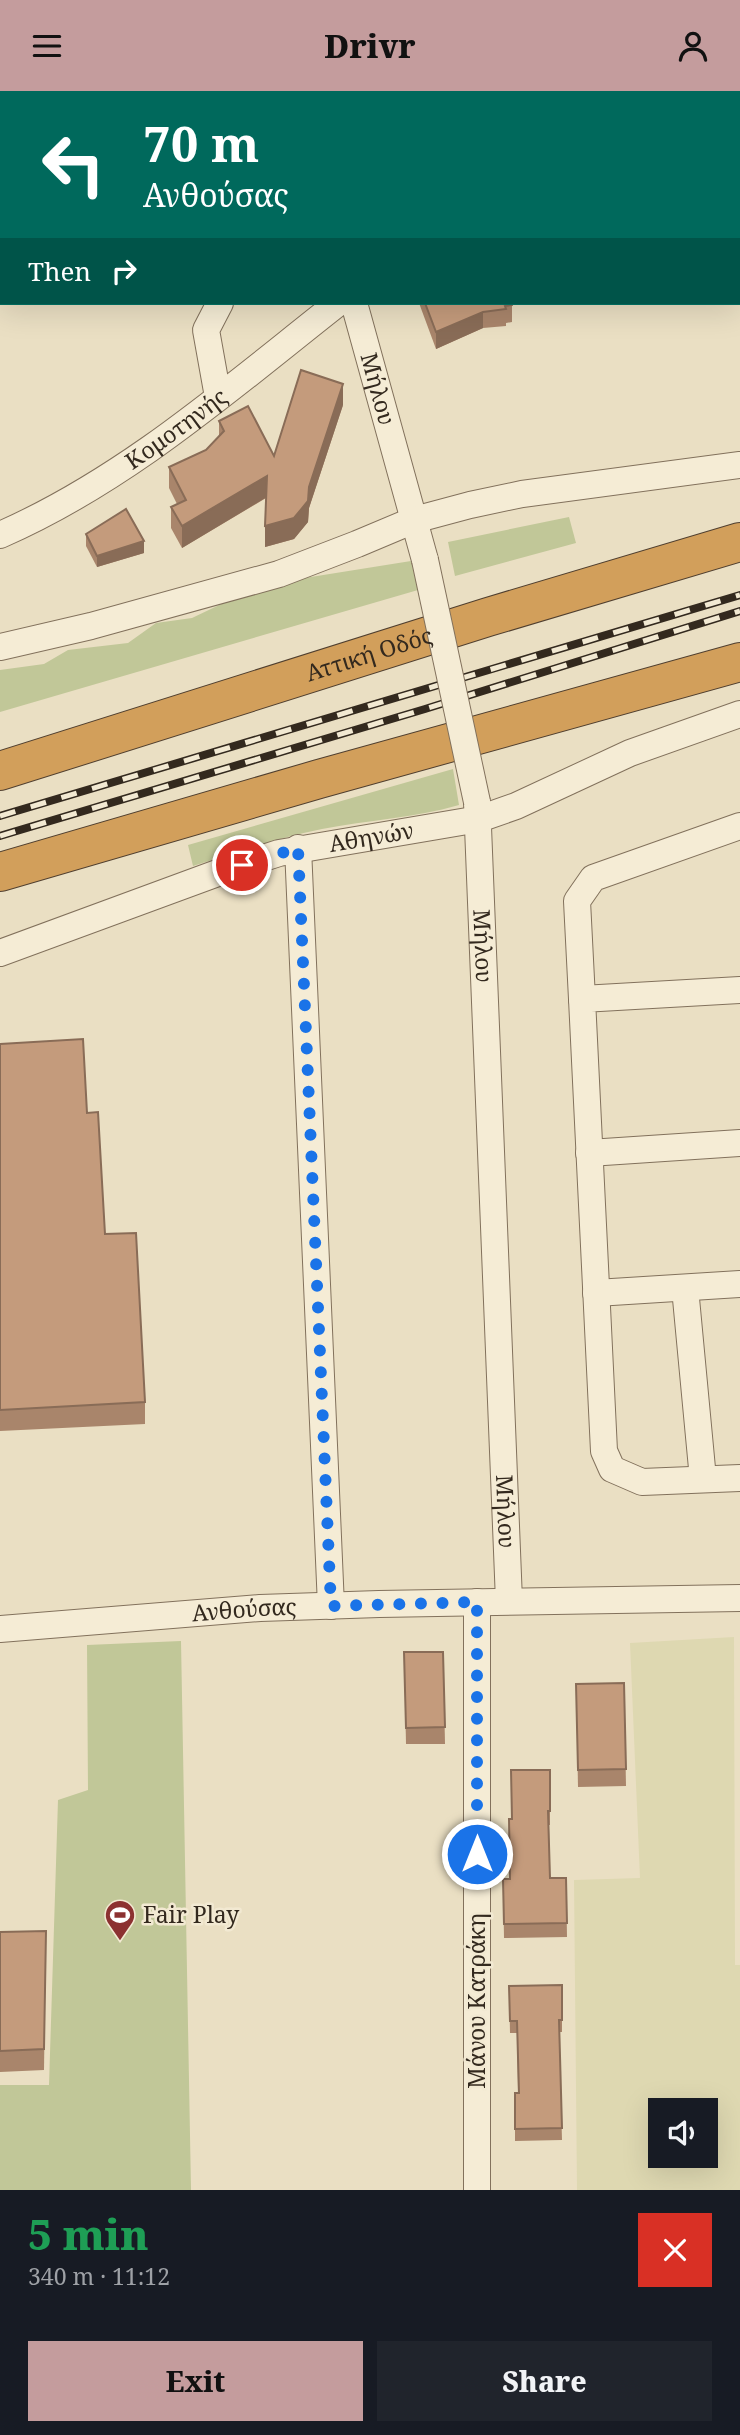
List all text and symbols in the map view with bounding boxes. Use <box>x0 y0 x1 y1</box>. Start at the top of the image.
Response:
text: Drivr <box>324 24 416 67</box>
icon: menu <box>28 27 66 65</box>
icon: person <box>674 27 712 65</box>
text: 70 m <box>143 110 259 176</box>
icon: left <box>28 119 119 210</box>
text: Ανθούσας <box>143 173 289 216</box>
icon: right <box>105 252 143 290</box>
text: Then <box>28 253 91 289</box>
street label: Μήλου <box>353 349 404 428</box>
street label: Κομοτηνής <box>118 380 233 476</box>
street label: Αττική Οδός <box>301 619 436 689</box>
street label: Αθηνών <box>326 813 416 859</box>
pin <box>212 835 272 895</box>
icon: arrive <box>223 846 261 884</box>
street label: Μήλου <box>466 908 501 983</box>
street label: Μήλου <box>489 1474 524 1549</box>
street label: Ανθούσας <box>191 1590 297 1628</box>
position arrow <box>440 1817 514 1891</box>
sports icon: Fair Play <box>103 1898 137 1942</box>
place label: Fair Play <box>143 1898 239 1930</box>
street label: Μάνου Κατράκη <box>460 1913 492 2089</box>
map controls <box>648 2098 718 2168</box>
button: sound <box>648 2098 718 2168</box>
text: 5 min <box>28 2205 149 2262</box>
button: close <box>638 2213 712 2287</box>
text: 340 m · 11:12 <box>28 2260 170 2292</box>
button: Exit <box>28 2341 363 2421</box>
button: Share <box>377 2341 712 2421</box>

